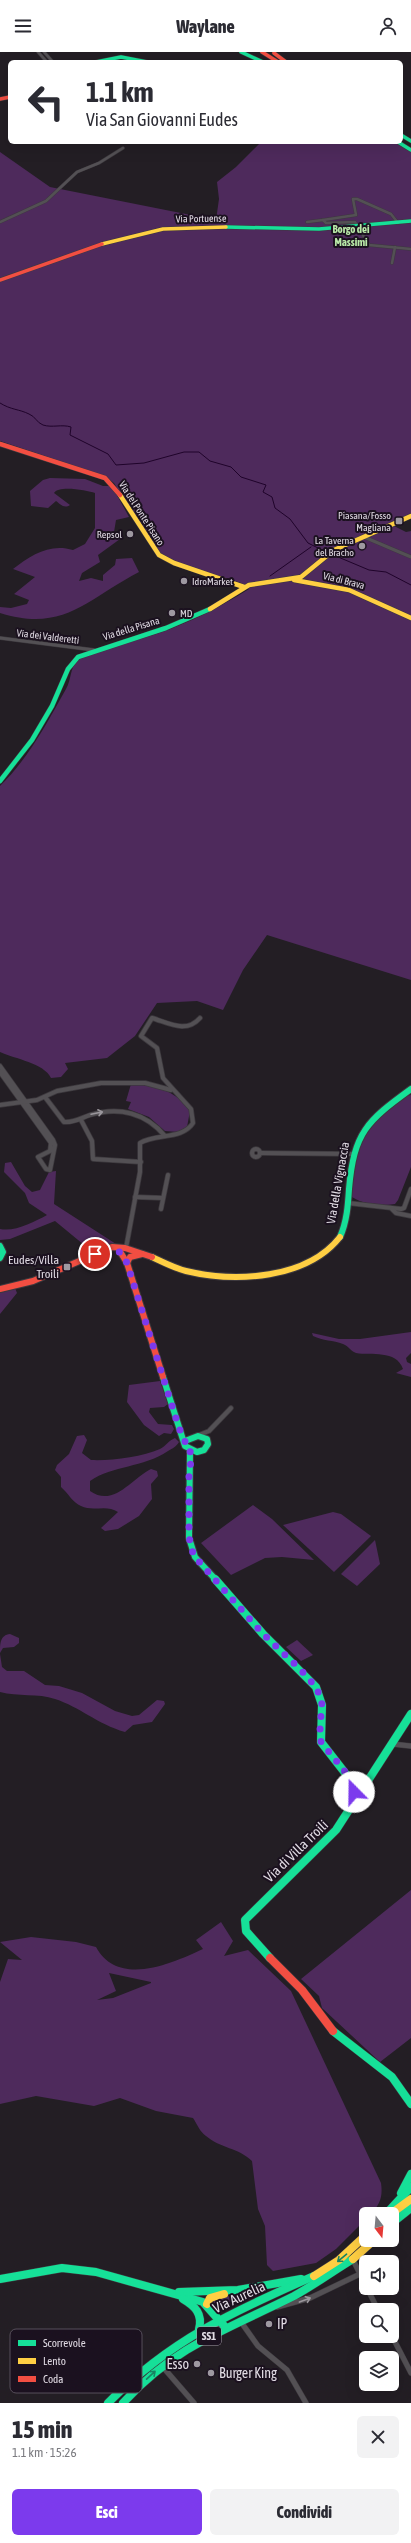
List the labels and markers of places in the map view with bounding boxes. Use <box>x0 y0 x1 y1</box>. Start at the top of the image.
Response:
place label: Piasana/Fosso Magliana <box>338 510 391 533</box>
marker: Piasana/Fosso Magliana <box>394 516 404 526</box>
place label: Repsol <box>97 529 122 540</box>
marker: Repsol <box>125 529 135 539</box>
place label: La Taverna del Bracho <box>315 535 354 558</box>
marker: La Taverna del Bracho <box>357 541 367 551</box>
marker: IdroMarket <box>179 576 189 586</box>
place label: IdroMarket <box>192 576 233 587</box>
marker: MD <box>167 608 177 618</box>
place label: MD <box>180 608 193 619</box>
pin <box>78 1237 112 1271</box>
place label: Eudes/Villa Troili <box>8 1253 59 1281</box>
marker: Eudes/Villa Troili <box>62 1262 72 1272</box>
place label: IP <box>277 2316 288 2332</box>
marker: IP <box>264 2319 274 2329</box>
place label: Esso <box>167 2356 189 2372</box>
marker: Esso <box>192 2359 202 2369</box>
place label: Burger King <box>219 2365 277 2381</box>
marker: Burger King <box>206 2368 216 2378</box>

